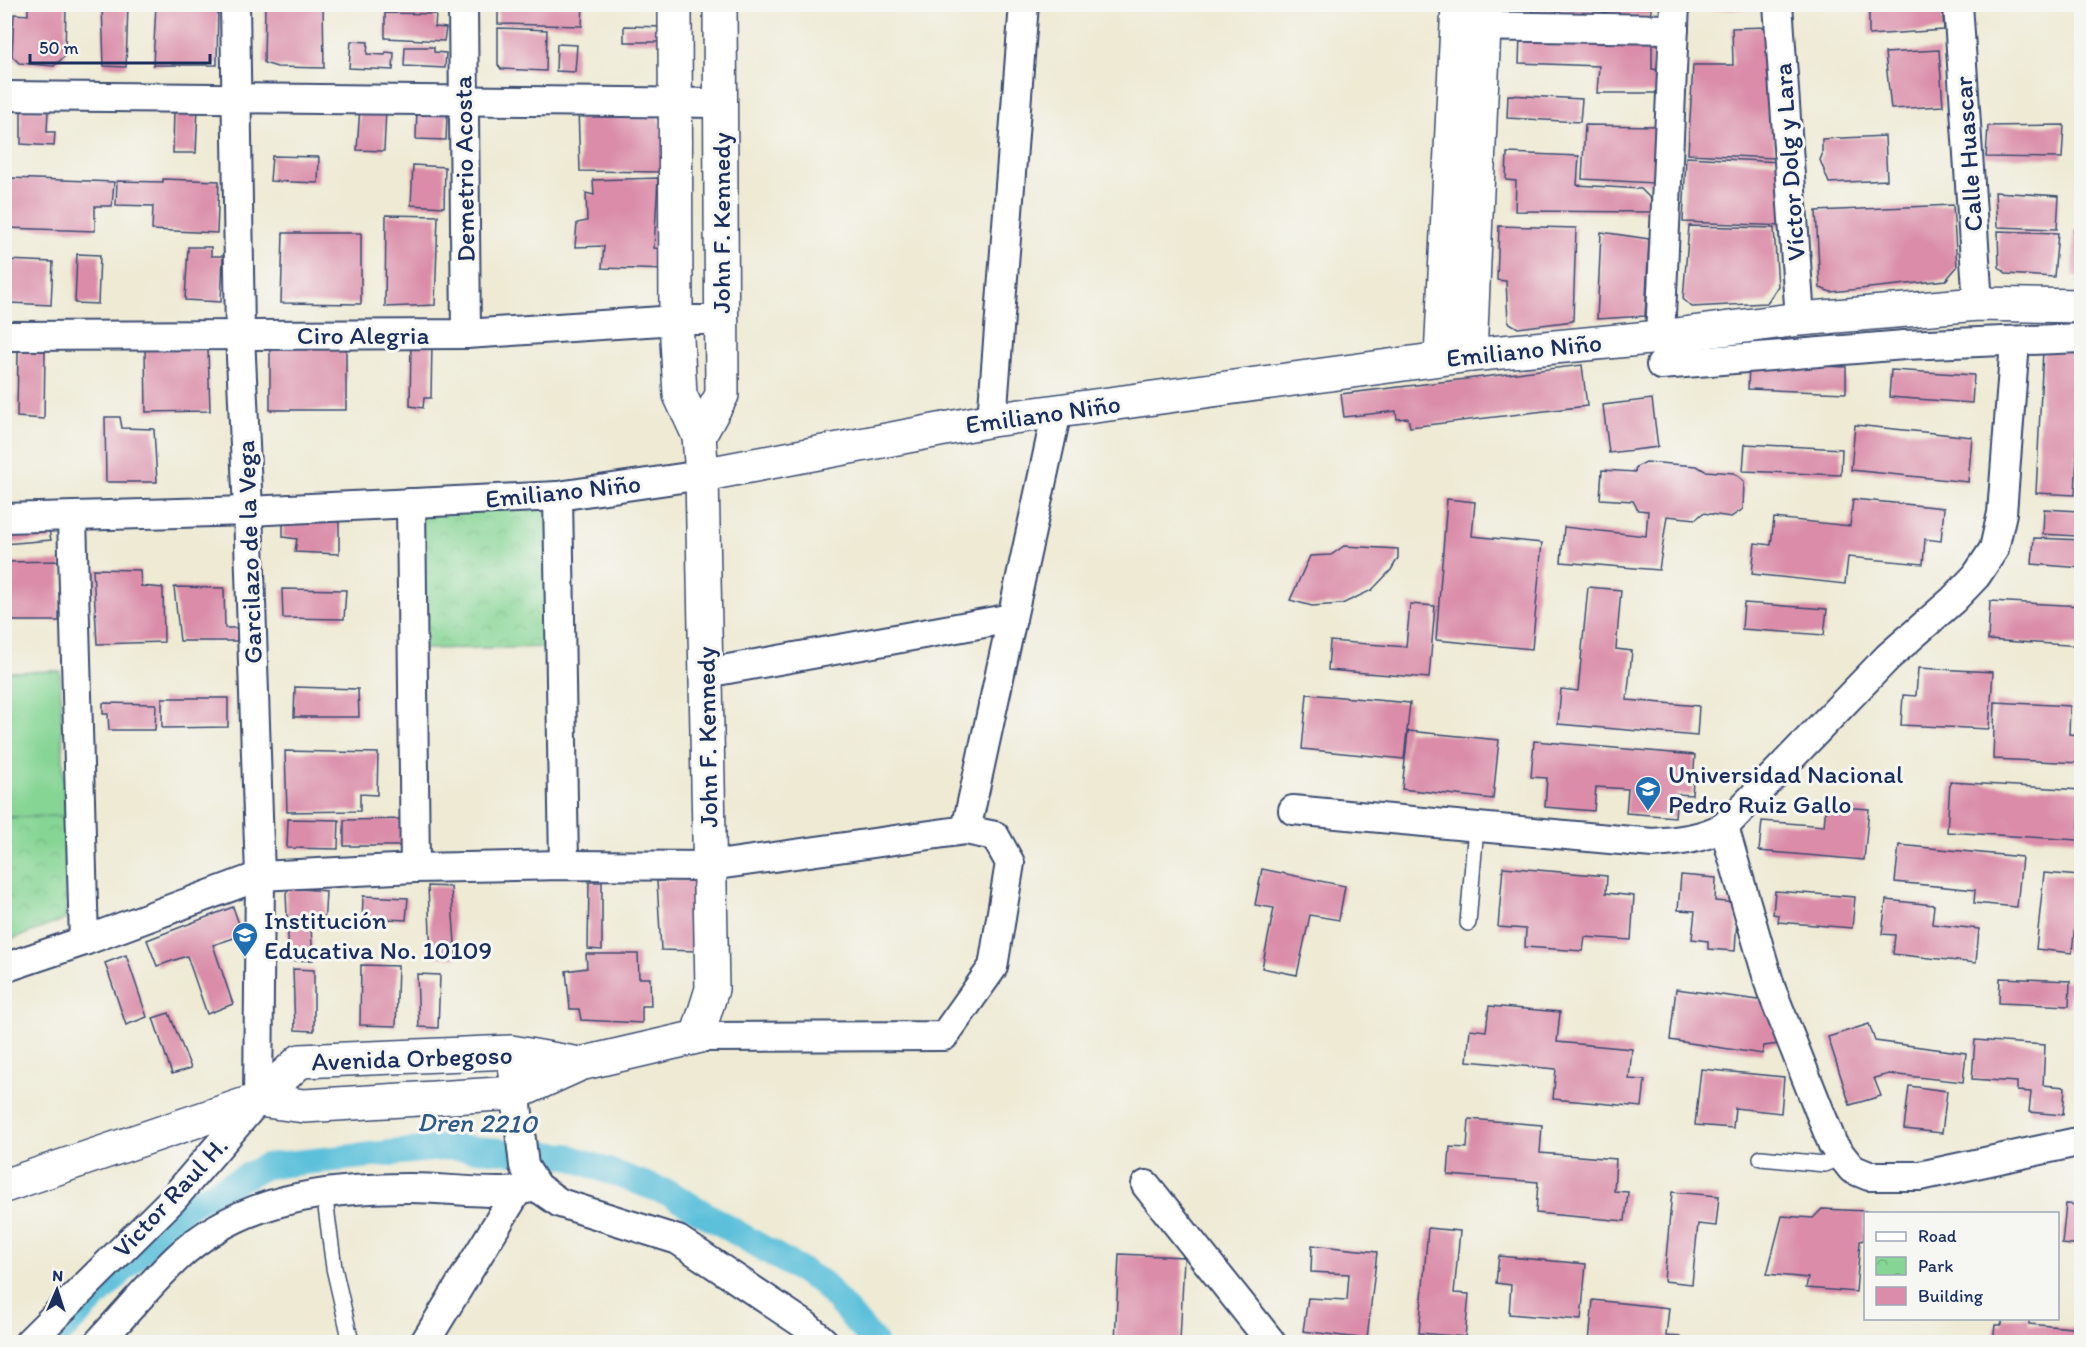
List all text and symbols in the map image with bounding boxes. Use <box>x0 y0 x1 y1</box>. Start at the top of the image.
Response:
scale bar <box>30 27 210 65</box>
text: 50 m <box>39 37 79 59</box>
street label: Víctor Dolg y Lara <box>1766 62 1812 262</box>
street label: Demetrio Acosta <box>446 75 482 263</box>
street label: Calle Huascar <box>1947 75 1989 233</box>
street label: John F. Kennedy <box>705 132 737 314</box>
street label: Ciro Alegria <box>297 319 429 351</box>
street label: Emiliano Niño <box>1445 326 1603 374</box>
street label: Emiliano Niño <box>963 387 1123 441</box>
street label: Garcilazo de la Vega <box>229 439 269 664</box>
street label: Emiliano Niño <box>484 467 642 515</box>
street label: John F. Kennedy <box>689 646 725 828</box>
place label: Universidad Nacional Pedro Ruiz Gallo <box>1668 758 1903 820</box>
school or university icon: Universidad Nacional Pedro Ruiz Gallo <box>1633 774 1663 812</box>
place label: Institución Educativa No. 10109 <box>264 904 492 966</box>
school or university icon: Institución Educativa No. 10109 <box>230 920 260 958</box>
street label: Avenida Orbegoso <box>311 1038 513 1078</box>
water label: Dren 2210 <box>417 1105 538 1140</box>
street label: Victor Raul H. <box>106 1130 234 1264</box>
legend <box>1864 1212 2059 1320</box>
text: Road <box>1918 1225 1957 1247</box>
text: Park <box>1918 1255 1953 1277</box>
north arrow <box>27 1260 87 1320</box>
text: N <box>52 1266 64 1285</box>
text: Building <box>1918 1285 1984 1307</box>

